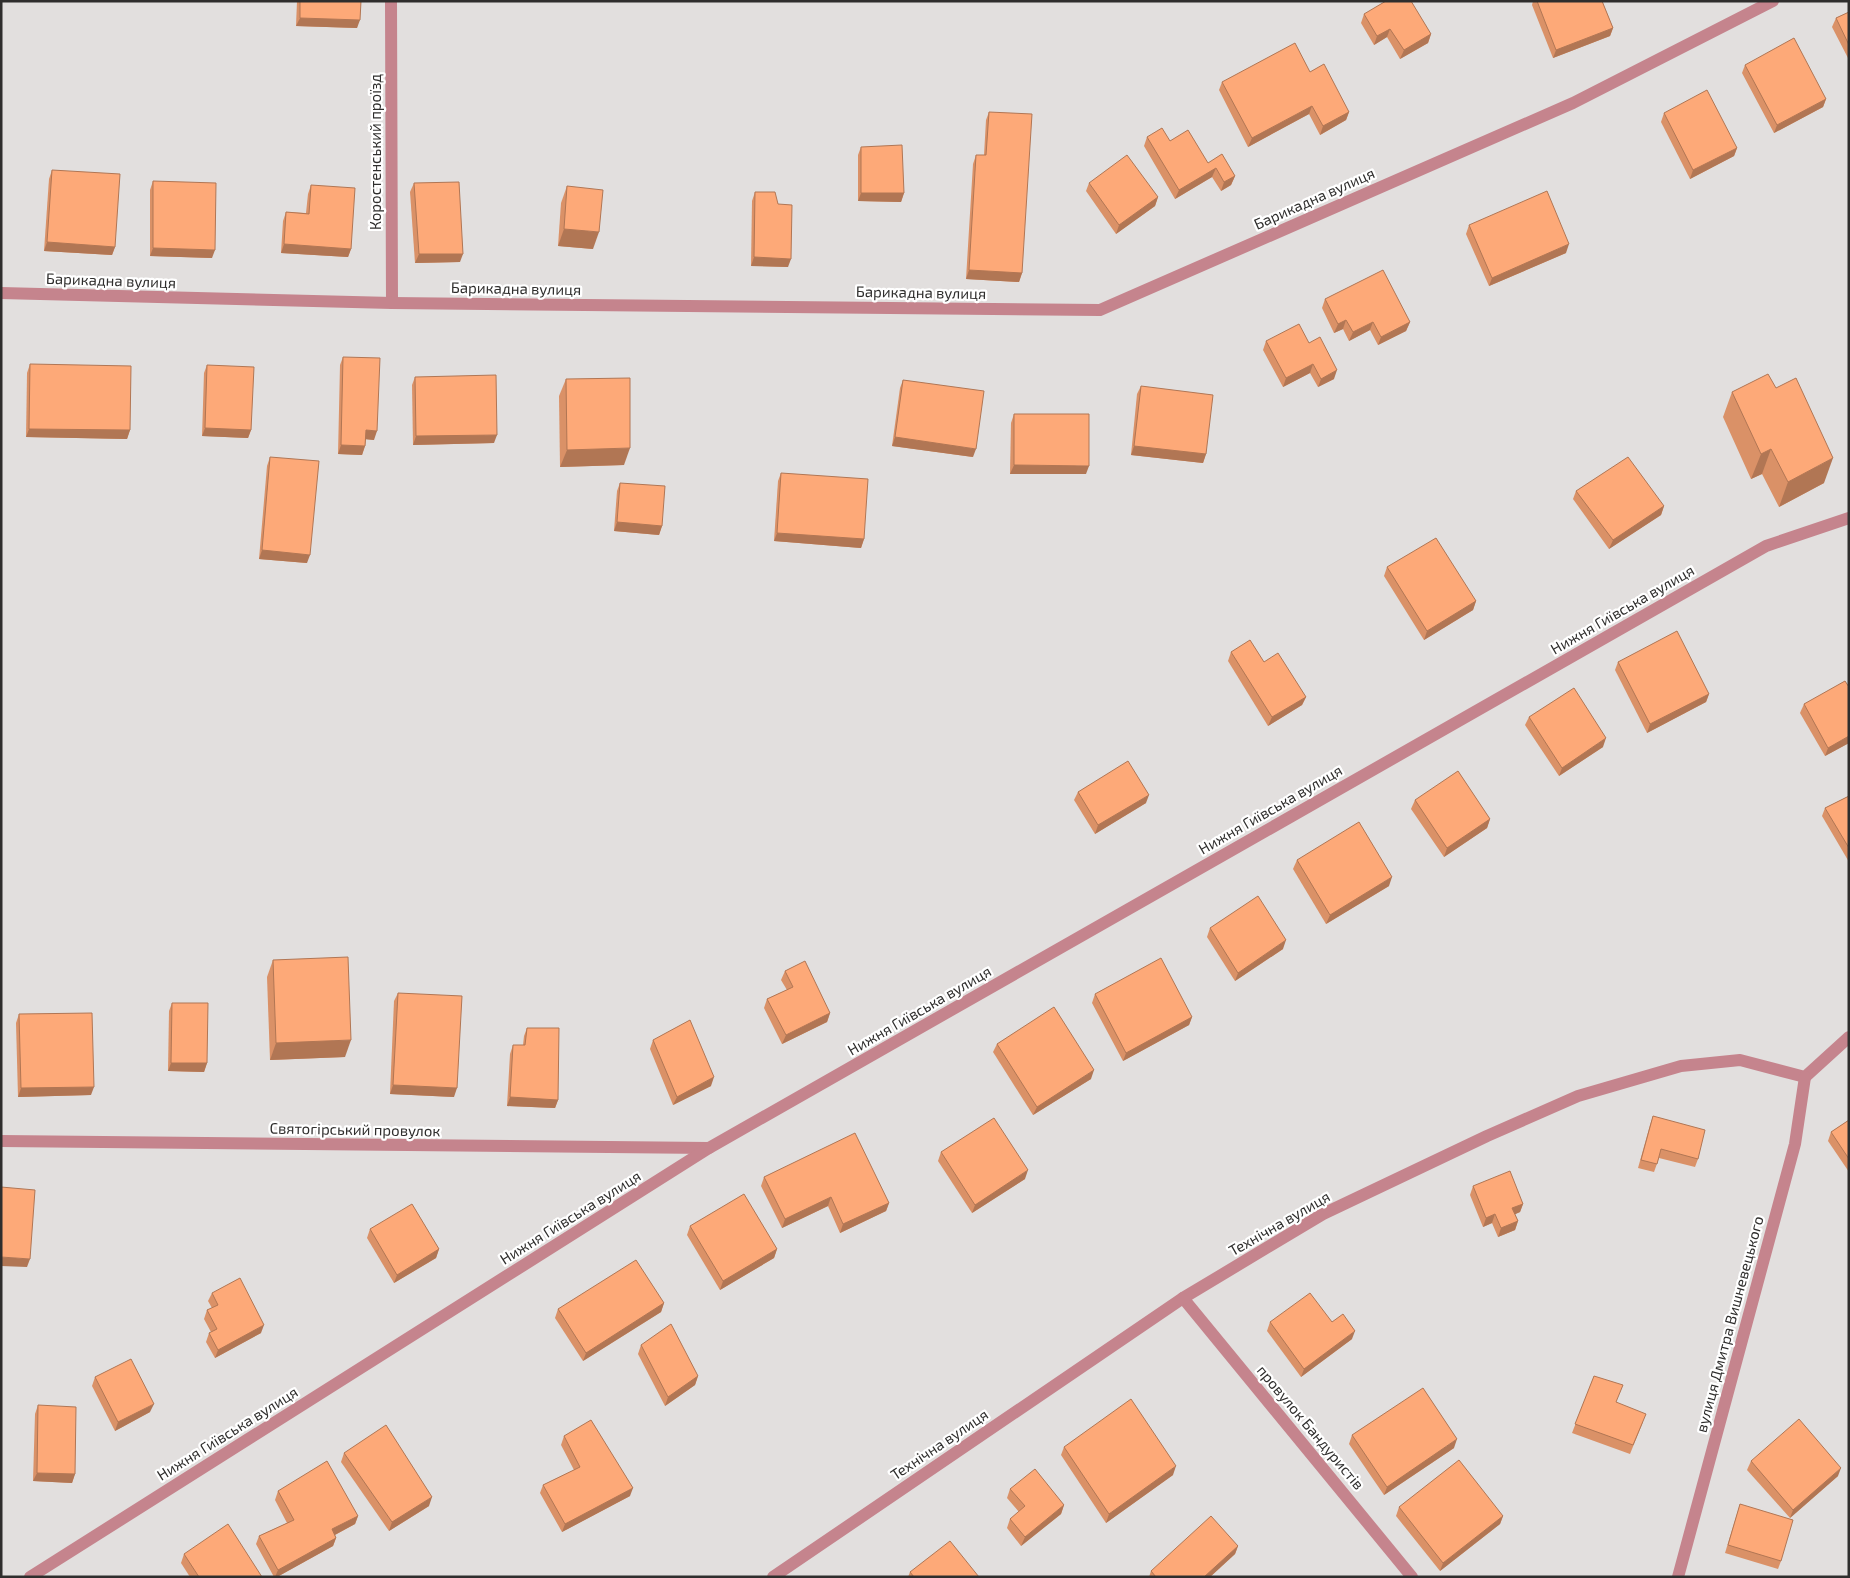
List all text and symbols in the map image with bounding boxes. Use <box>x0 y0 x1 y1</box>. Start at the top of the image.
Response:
street label: Коростенський проїзд <box>366 74 384 230</box>
street label: Барикадна вулиця <box>1251 163 1378 234</box>
street label: Барикадна вулиця <box>46 269 176 292</box>
street label: Барикадна вулиця <box>451 278 581 299</box>
street label: Барикадна вулиця <box>856 282 986 303</box>
street label: Нижня Гиївська вулиця <box>1547 561 1697 658</box>
street label: Нижня Гиївська вулиця <box>1195 761 1345 858</box>
street label: Нижня Гиївська вулиця <box>844 962 994 1059</box>
street label: Святогірський провулок <box>269 1119 441 1140</box>
street label: Нижня Гиївська вулиця <box>496 1166 644 1269</box>
street label: Технічна вулиця <box>1225 1187 1333 1260</box>
street label: вулиця Дмитра Вишневецького <box>1691 1214 1768 1435</box>
street label: провулок Бандуристів <box>1253 1361 1368 1494</box>
street label: Нижня Гиївська вулиця <box>153 1382 301 1485</box>
street label: Технічна вулиця <box>887 1405 992 1484</box>

